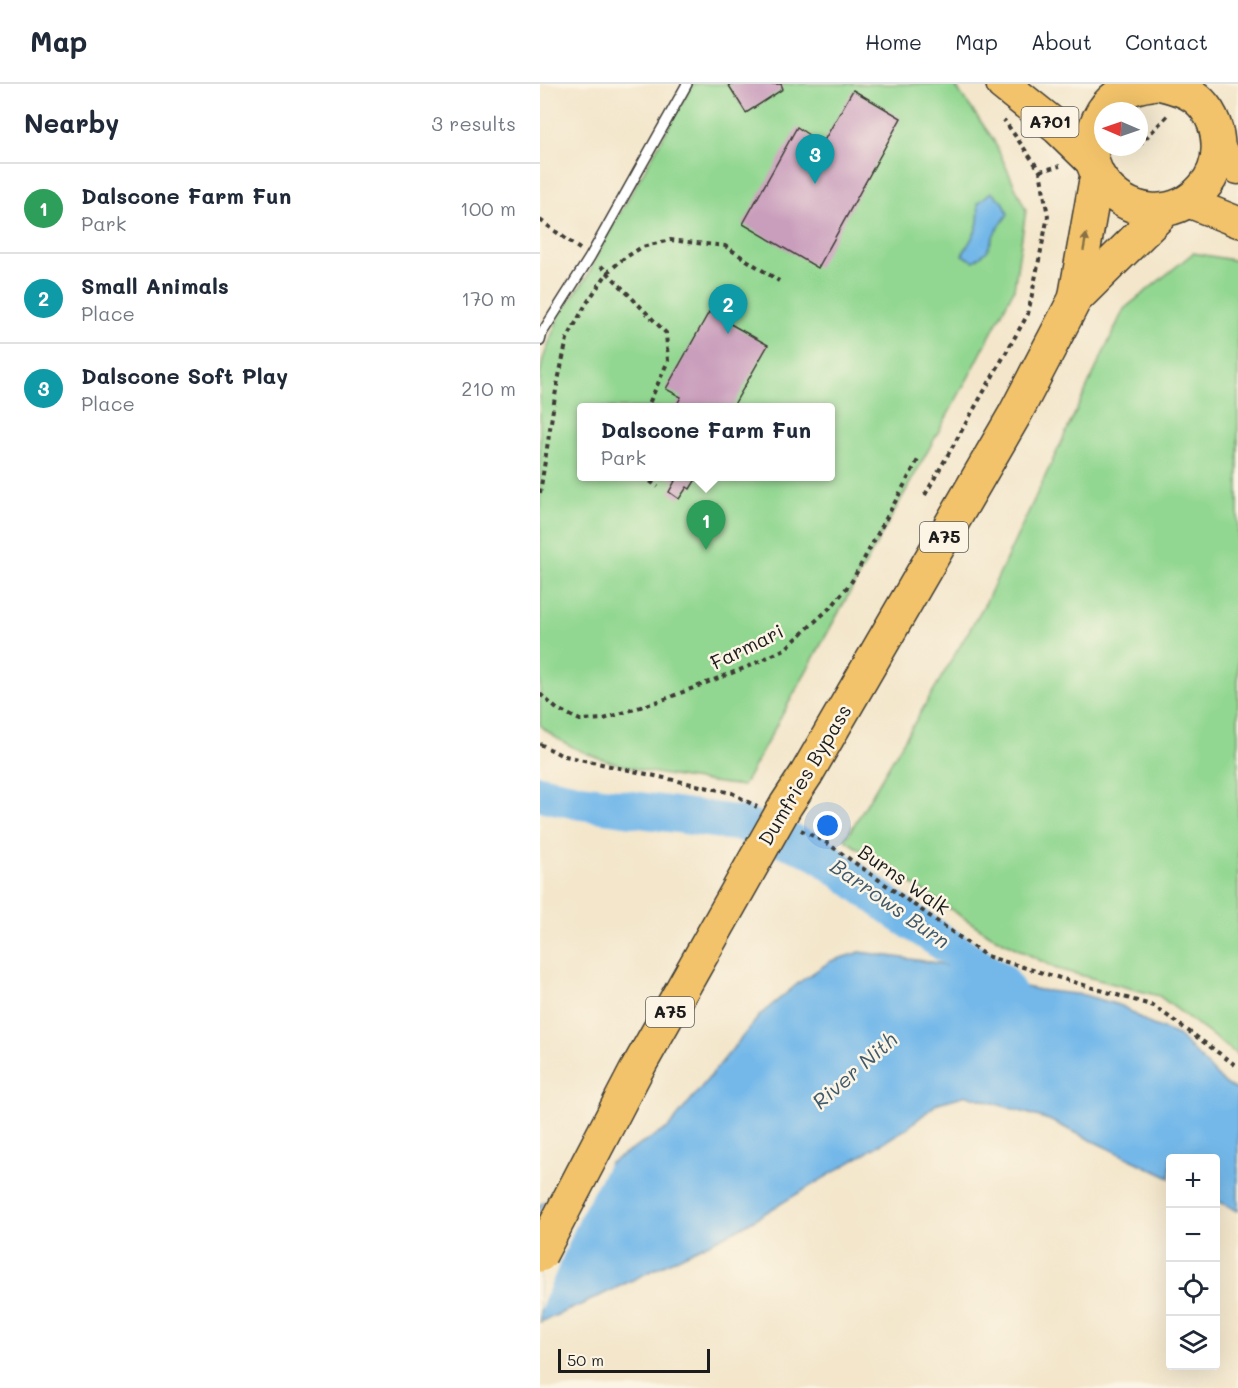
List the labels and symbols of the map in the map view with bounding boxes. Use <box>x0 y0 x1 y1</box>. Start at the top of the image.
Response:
north arrow <box>1094 102 1148 156</box>
road number: A701 <box>1022 107 1078 137</box>
pin: 3 <box>796 135 834 184</box>
one-way arrow <box>1081 232 1090 251</box>
pin: 2 <box>708 284 747 334</box>
pin: 1 <box>686 500 726 550</box>
road number: A75 <box>920 522 968 552</box>
street label: Farmari <box>706 617 787 675</box>
street label: Dumfries Bypass <box>752 699 857 850</box>
your location <box>813 811 842 840</box>
street label: Burns Walk <box>854 838 956 920</box>
water label: Barrows Burn <box>826 852 956 954</box>
road number: A75 <box>646 997 694 1027</box>
water label: River Nith <box>806 1025 902 1114</box>
scale bar <box>558 1346 710 1374</box>

